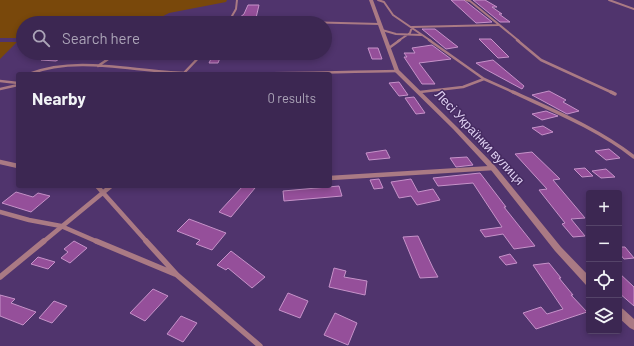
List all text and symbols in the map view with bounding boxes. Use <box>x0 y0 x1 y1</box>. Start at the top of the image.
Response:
search box <box>16 16 332 60</box>
icon: search <box>30 27 52 49</box>
text: Search here <box>62 29 140 47</box>
street label: Лесі Українки вулиця <box>432 86 528 188</box>
text: Nearby <box>32 88 86 108</box>
text: 0 results <box>267 90 316 106</box>
map controls <box>586 190 622 334</box>
button: + <box>586 190 622 226</box>
button: − <box>586 226 622 262</box>
button: locate <box>586 262 622 298</box>
button: layers <box>586 298 622 334</box>

